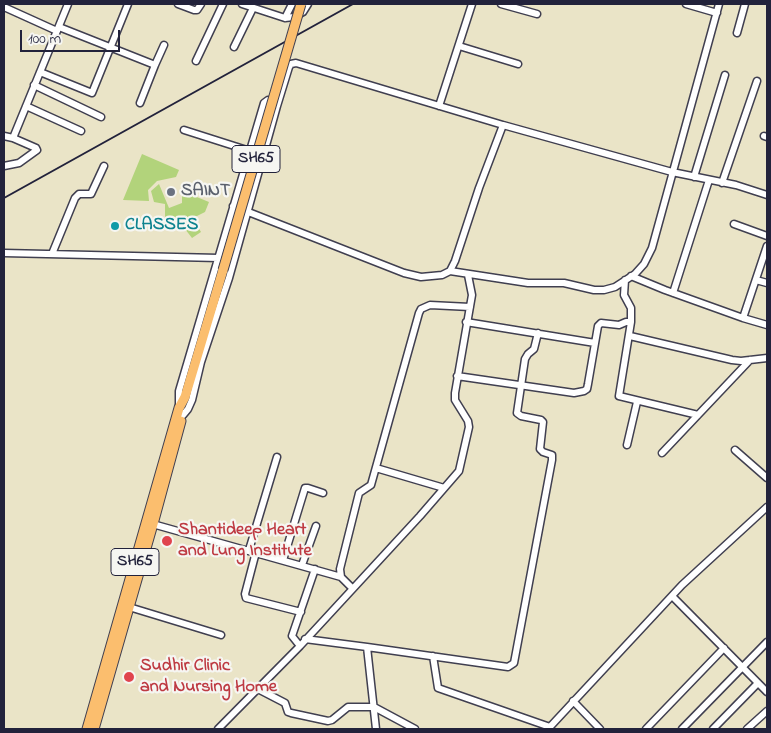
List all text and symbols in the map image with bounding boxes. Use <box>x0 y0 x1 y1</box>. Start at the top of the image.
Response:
scale bar <box>22 20 122 52</box>
text: 100 m <box>28 28 61 50</box>
road number: SH65 <box>232 146 280 172</box>
place label: SAINT <box>181 181 230 203</box>
marker: SAINT <box>165 186 177 198</box>
place label: CLASSES <box>125 215 198 237</box>
marker: CLASSES <box>109 220 121 232</box>
place label: Shantideep Heart and Lung Institute <box>178 520 312 562</box>
marker: Shantideep Heart and Lung Institute <box>160 534 174 548</box>
road number: SH65 <box>111 548 159 576</box>
place label: Sudhir Clinic and Nursing Home <box>140 656 277 699</box>
marker: Sudhir Clinic and Nursing Home <box>122 670 136 684</box>

